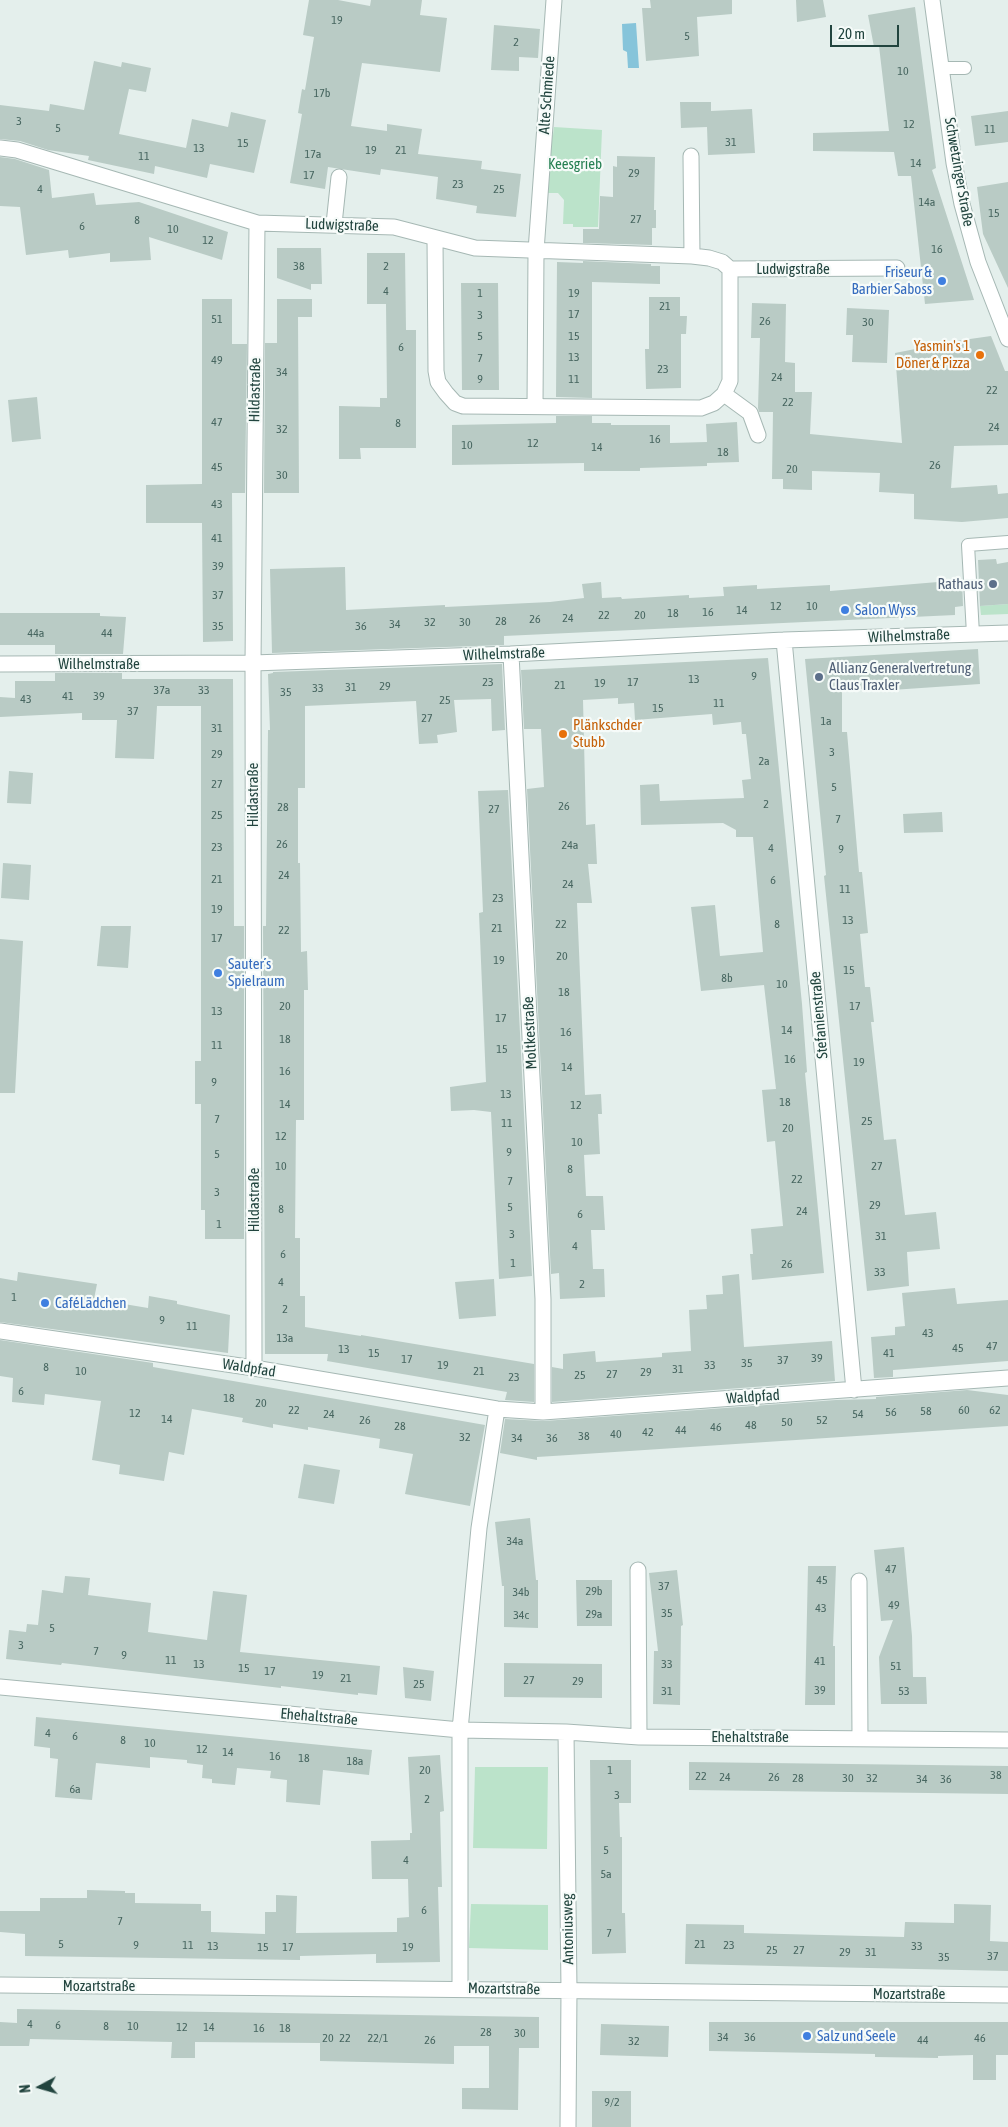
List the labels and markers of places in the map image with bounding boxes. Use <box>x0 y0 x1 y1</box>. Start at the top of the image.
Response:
place label: Friseur & Barbier Saboss <box>852 263 932 298</box>
marker: Friseur & Barbier Saboss <box>936 275 948 287</box>
place label: Yasmin's 1 Döner & Pizza <box>896 337 970 372</box>
marker: Yasmin's 1 Döner & Pizza <box>974 349 986 361</box>
place label: Rathaus <box>937 575 983 593</box>
marker: Rathaus <box>987 578 999 590</box>
place label: Salon Wyss <box>855 601 916 619</box>
marker: Salon Wyss <box>839 604 851 616</box>
place label: Allianz Generalvertretung Claus Traxler <box>829 659 971 694</box>
marker: Allianz Generalvertretung Claus Traxler <box>813 671 825 683</box>
place label: Plänkschder Stubb <box>573 716 642 751</box>
marker: Plänkschder Stubb <box>557 728 569 740</box>
place label: Sauter´s Spielraum <box>228 955 285 990</box>
marker: Sauter´s Spielraum <box>212 967 224 979</box>
place label: CaféLädchen <box>55 1294 126 1312</box>
marker: CaféLädchen <box>39 1297 51 1309</box>
place label: Salz und Seele <box>817 2027 896 2045</box>
marker: Salz und Seele <box>801 2030 813 2042</box>

